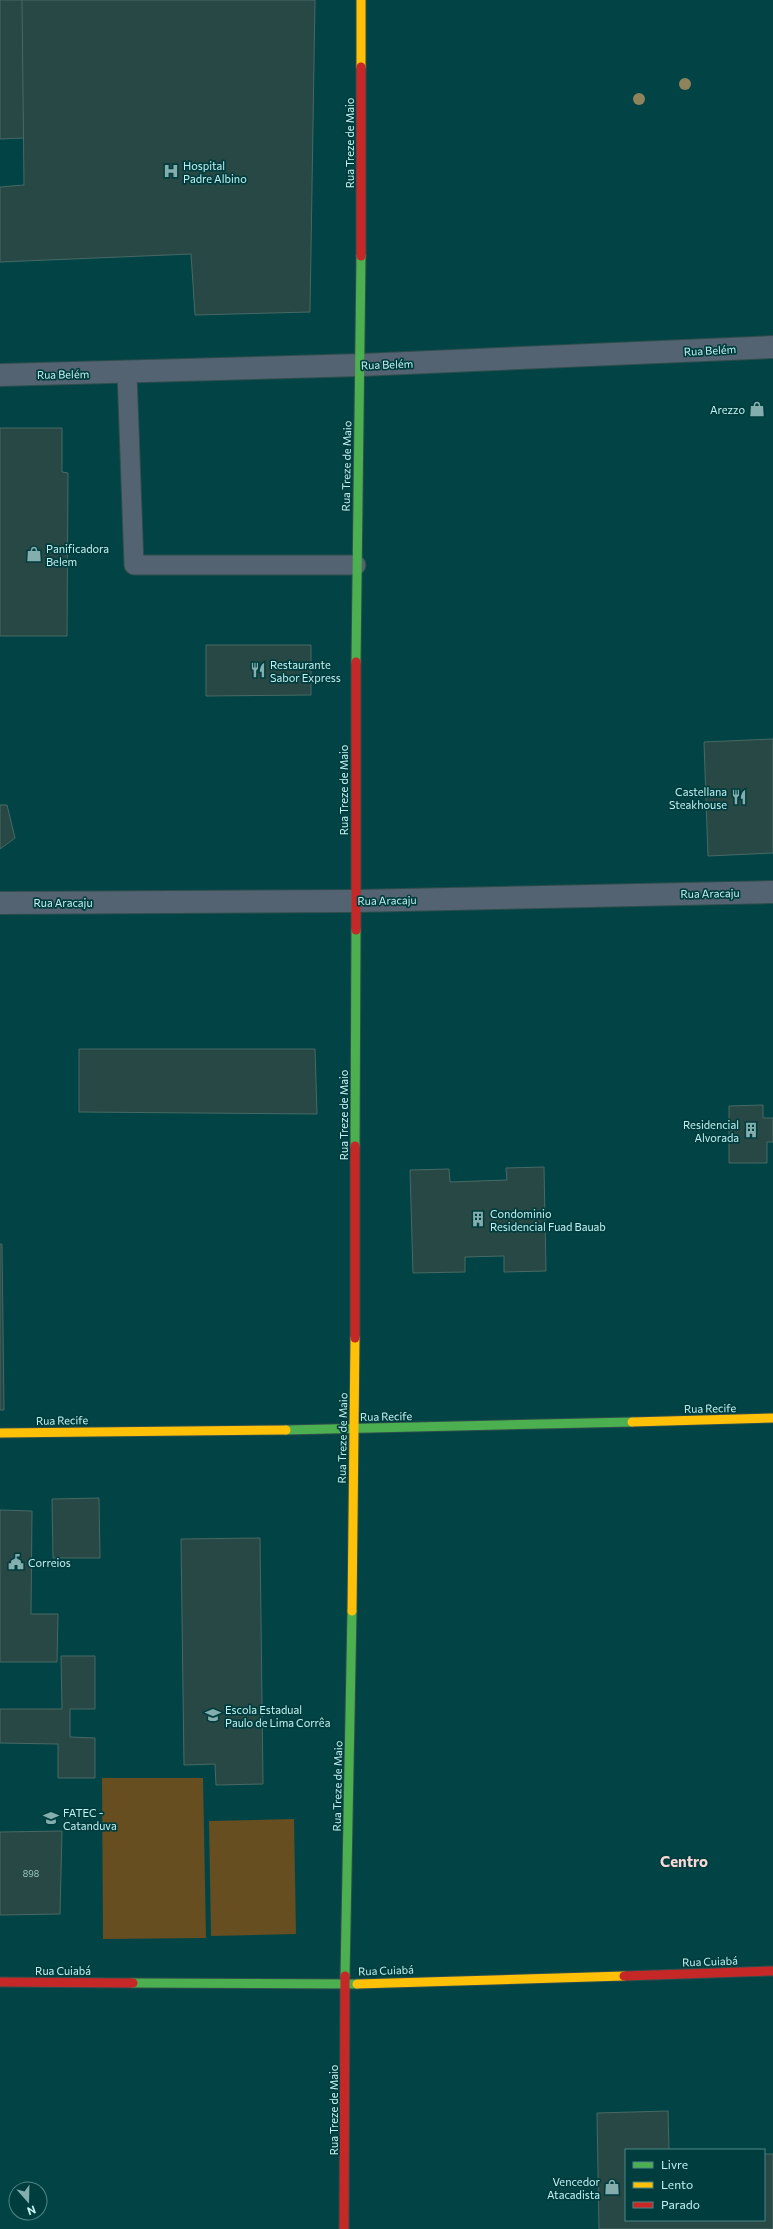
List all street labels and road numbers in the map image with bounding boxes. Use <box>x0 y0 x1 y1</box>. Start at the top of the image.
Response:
street label: Rua Treze de Maio <box>343 97 356 188</box>
street label: Rua Belém <box>683 342 737 358</box>
street label: Rua Belém <box>361 357 413 371</box>
street label: Rua Belém <box>37 367 89 381</box>
street label: Rua Treze de Maio <box>339 420 353 511</box>
street label: Rua Treze de Maio <box>337 744 350 835</box>
street label: Rua Aracaju <box>680 886 740 900</box>
street label: Rua Aracaju <box>357 893 417 907</box>
street label: Rua Aracaju <box>33 896 93 909</box>
street label: Rua Treze de Maio <box>337 1069 350 1160</box>
street label: Rua Treze de Maio <box>335 1392 349 1483</box>
street label: Rua Recife <box>684 1401 736 1415</box>
street label: Rua Recife <box>360 1409 412 1423</box>
street label: Rua Recife <box>36 1413 88 1427</box>
street label: Rua Treze de Maio <box>330 1740 344 1831</box>
street label: Rua Cuiabá <box>682 1954 738 1968</box>
street label: Rua Cuiabá <box>358 1963 414 1977</box>
street label: Rua Cuiabá <box>35 1964 91 1977</box>
street label: Rua Treze de Maio <box>327 2064 340 2155</box>

